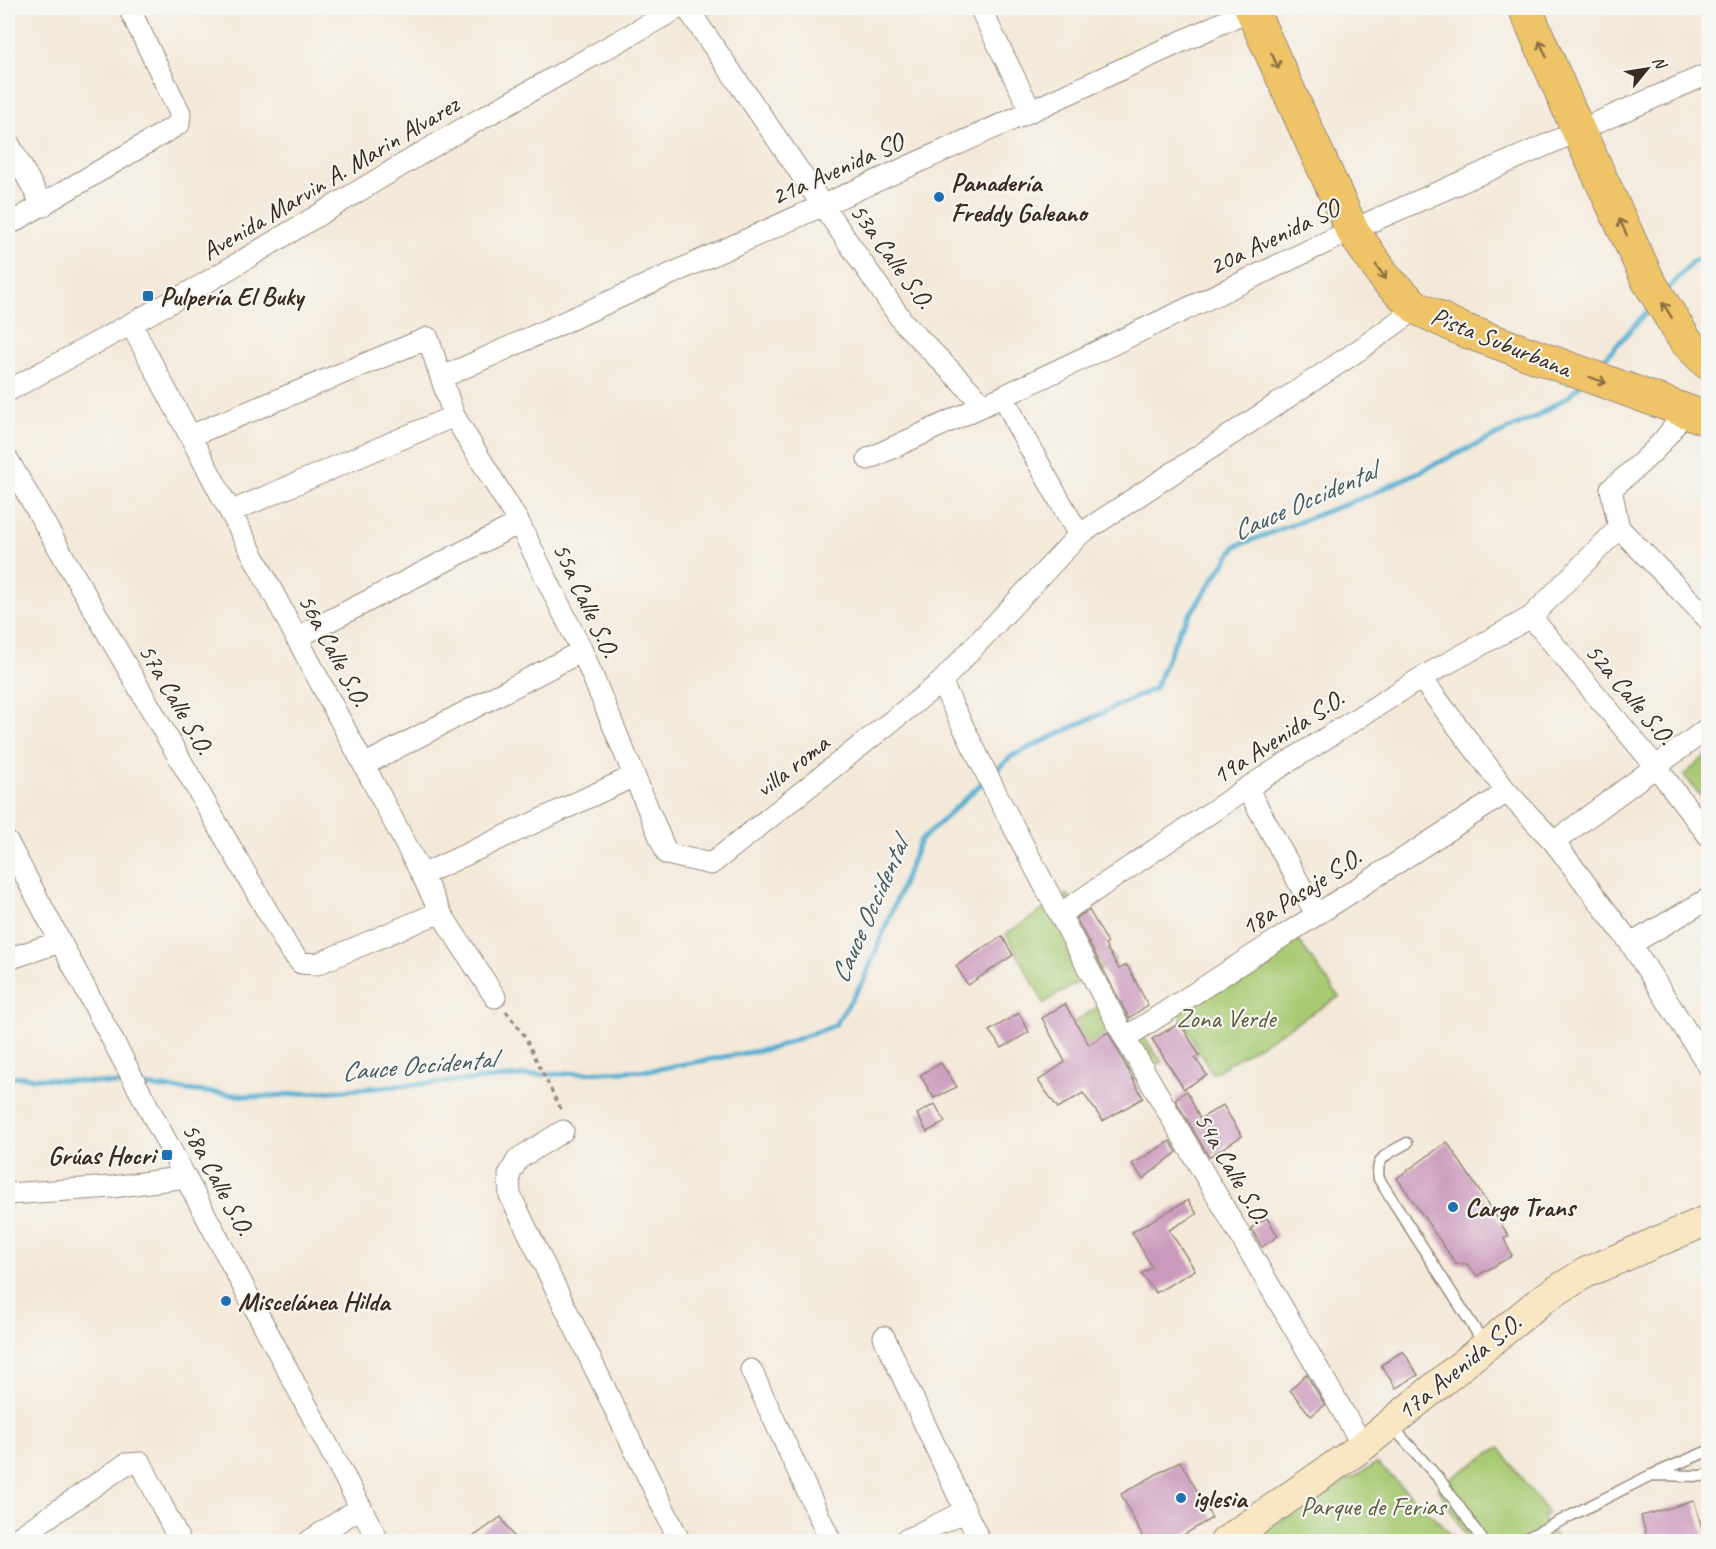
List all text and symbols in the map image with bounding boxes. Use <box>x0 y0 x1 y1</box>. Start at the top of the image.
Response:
north arrow <box>1617 39 1677 99</box>
one-way arrow <box>1537 41 1548 59</box>
one-way arrow <box>1270 51 1281 69</box>
text: N <box>1648 53 1672 74</box>
street label: Avenida Marvin A. Marin Alvarez <box>195 87 466 268</box>
street label: 21a Avenida SO <box>766 124 911 213</box>
place label: Panadería Freddy Galeano <box>951 166 1089 229</box>
marker: Panadería Freddy Galeano <box>932 190 946 204</box>
street label: 20a Avenida SO <box>1203 190 1348 283</box>
street label: 53a Calle S.O. <box>842 196 942 316</box>
one-way arrow <box>1617 219 1629 237</box>
one-way arrow <box>1375 263 1387 279</box>
place label: Pulpería El Buky <box>160 280 306 313</box>
marker: Pulpería El Buky <box>141 289 155 303</box>
street label: Pista Suburbana <box>1426 299 1578 386</box>
one-way arrow <box>1660 302 1672 319</box>
one-way arrow <box>1588 375 1607 386</box>
water label: Cauce Occidental <box>1227 450 1390 548</box>
street label: 55a Calle S.O. <box>545 537 627 664</box>
street label: 56a Calle S.O. <box>291 588 378 713</box>
street label: 52a Calle S.O. <box>1578 636 1683 752</box>
street label: 57a Calle S.O. <box>131 637 221 761</box>
street label: 19a Avenida S.O. <box>1206 681 1351 792</box>
street label: villa roma <box>748 726 837 805</box>
water label: Cauce Occidental <box>822 825 920 988</box>
street label: 18a Pasaje S.O. <box>1234 840 1368 943</box>
park label: Zona Verde <box>1177 1002 1278 1035</box>
water label: Cauce Occidental <box>340 1041 505 1089</box>
street label: 54a Calle S.O. <box>1187 1106 1277 1230</box>
street label: 58a Calle S.O. <box>175 1117 262 1242</box>
place label: Grúas Hocri <box>48 1139 159 1172</box>
marker: Grúas Hocri <box>160 1148 174 1162</box>
place label: Cargo Trans <box>1465 1191 1578 1224</box>
marker: Cargo Trans <box>1446 1200 1460 1214</box>
place label: Miscelánea Hilda <box>238 1285 392 1318</box>
marker: Miscelánea Hilda <box>219 1294 233 1308</box>
street label: 17a Avenida S.O. <box>1390 1306 1529 1427</box>
place label: iglesia <box>1193 1482 1249 1515</box>
park label: Parque de Ferias <box>1300 1490 1448 1523</box>
marker: iglesia <box>1174 1491 1188 1505</box>

